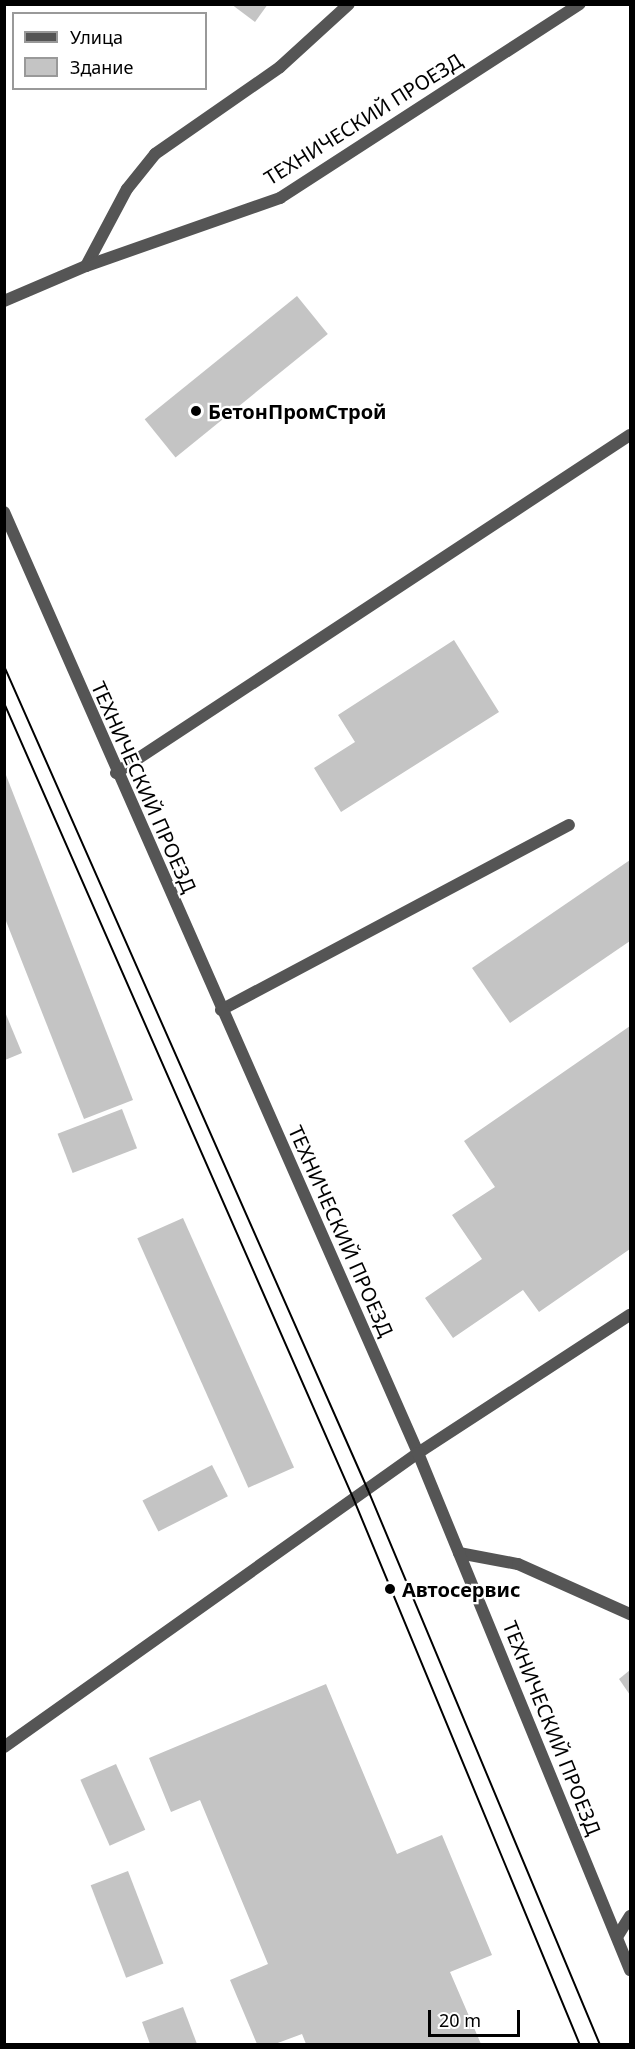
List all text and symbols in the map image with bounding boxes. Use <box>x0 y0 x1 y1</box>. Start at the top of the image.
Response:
legend <box>12 12 207 90</box>
text: Улица <box>70 25 123 49</box>
street label: ТЕХНИЧЕСКИЙ ПРОЕЗД <box>260 48 466 190</box>
text: Здание <box>70 55 133 79</box>
place label: БетонПромСтрой <box>208 399 387 423</box>
marker: БетонПромСтрой <box>189 404 203 418</box>
street label: ТЕХНИЧЕСКИЙ ПРОЕЗД <box>87 678 201 896</box>
street label: ТЕХНИЧЕСКИЙ ПРОЕЗД <box>284 1122 398 1340</box>
place label: Автосервис <box>402 1577 520 1601</box>
marker: Автосервис <box>383 1582 397 1596</box>
street label: ТЕХНИЧЕСКИЙ ПРОЕЗД <box>498 1618 606 1838</box>
scale bar <box>431 1998 522 2036</box>
text: 20 m <box>439 2008 481 2032</box>

